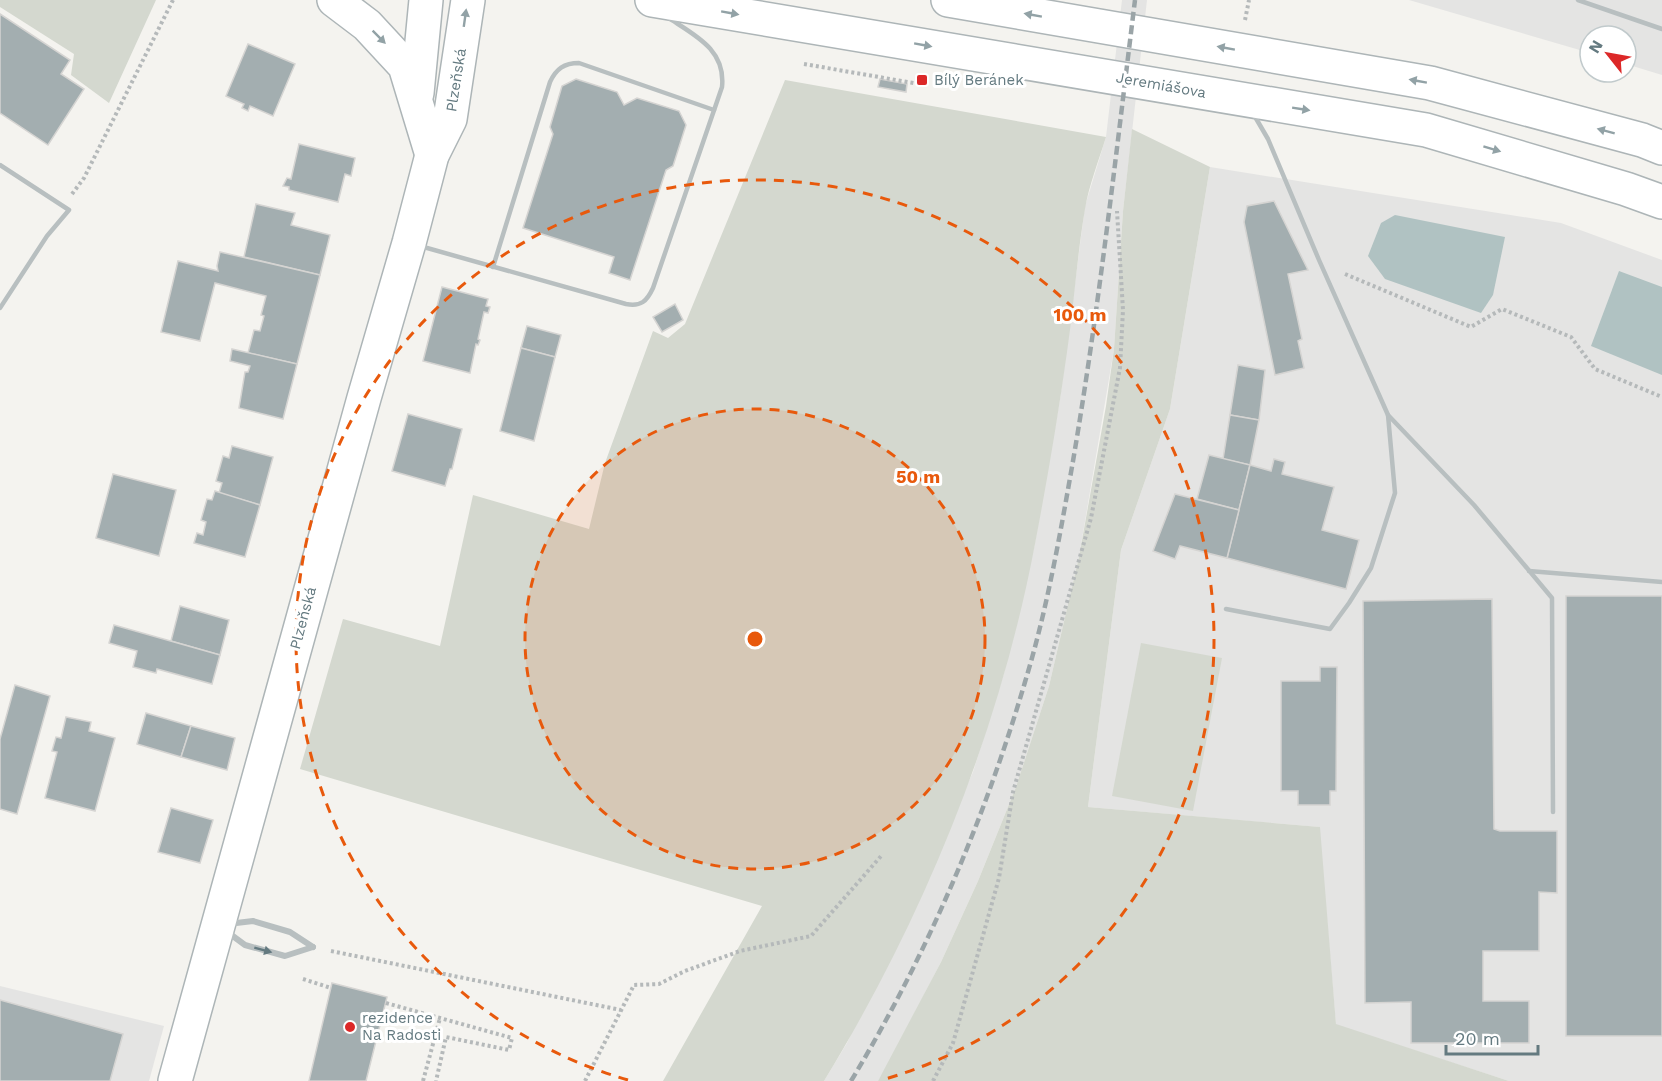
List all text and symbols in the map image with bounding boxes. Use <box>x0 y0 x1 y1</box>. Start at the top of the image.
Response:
one-way arrow <box>461 9 470 28</box>
one-way arrow <box>721 9 740 18</box>
one-way arrow <box>1024 10 1043 19</box>
north arrow <box>1578 24 1638 84</box>
one-way arrow <box>372 30 386 44</box>
text: N <box>1584 37 1607 57</box>
one-way arrow <box>913 41 932 50</box>
one-way arrow <box>1216 43 1235 52</box>
street label: Plzeňská <box>442 46 470 113</box>
street label: Jeremiášova <box>1114 68 1208 102</box>
place label: Bílý Beránek <box>934 71 1024 89</box>
marker: Bílý Beránek <box>915 73 929 87</box>
one-way arrow <box>1408 76 1427 85</box>
one-way arrow <box>1292 105 1311 114</box>
one-way arrow <box>1597 125 1615 135</box>
one-way arrow <box>1483 145 1501 154</box>
text: 100 m <box>1053 304 1107 325</box>
text: 50 m <box>896 466 940 487</box>
street label: Plzeňská <box>286 584 320 651</box>
centre of rings <box>745 629 765 649</box>
one-way arrow <box>254 946 272 955</box>
place label: rezidence Na Radosti <box>362 1009 441 1044</box>
scale bar <box>1446 1018 1538 1056</box>
marker: rezidence Na Radosti <box>343 1020 357 1034</box>
text: 20 m <box>1455 1028 1500 1049</box>

